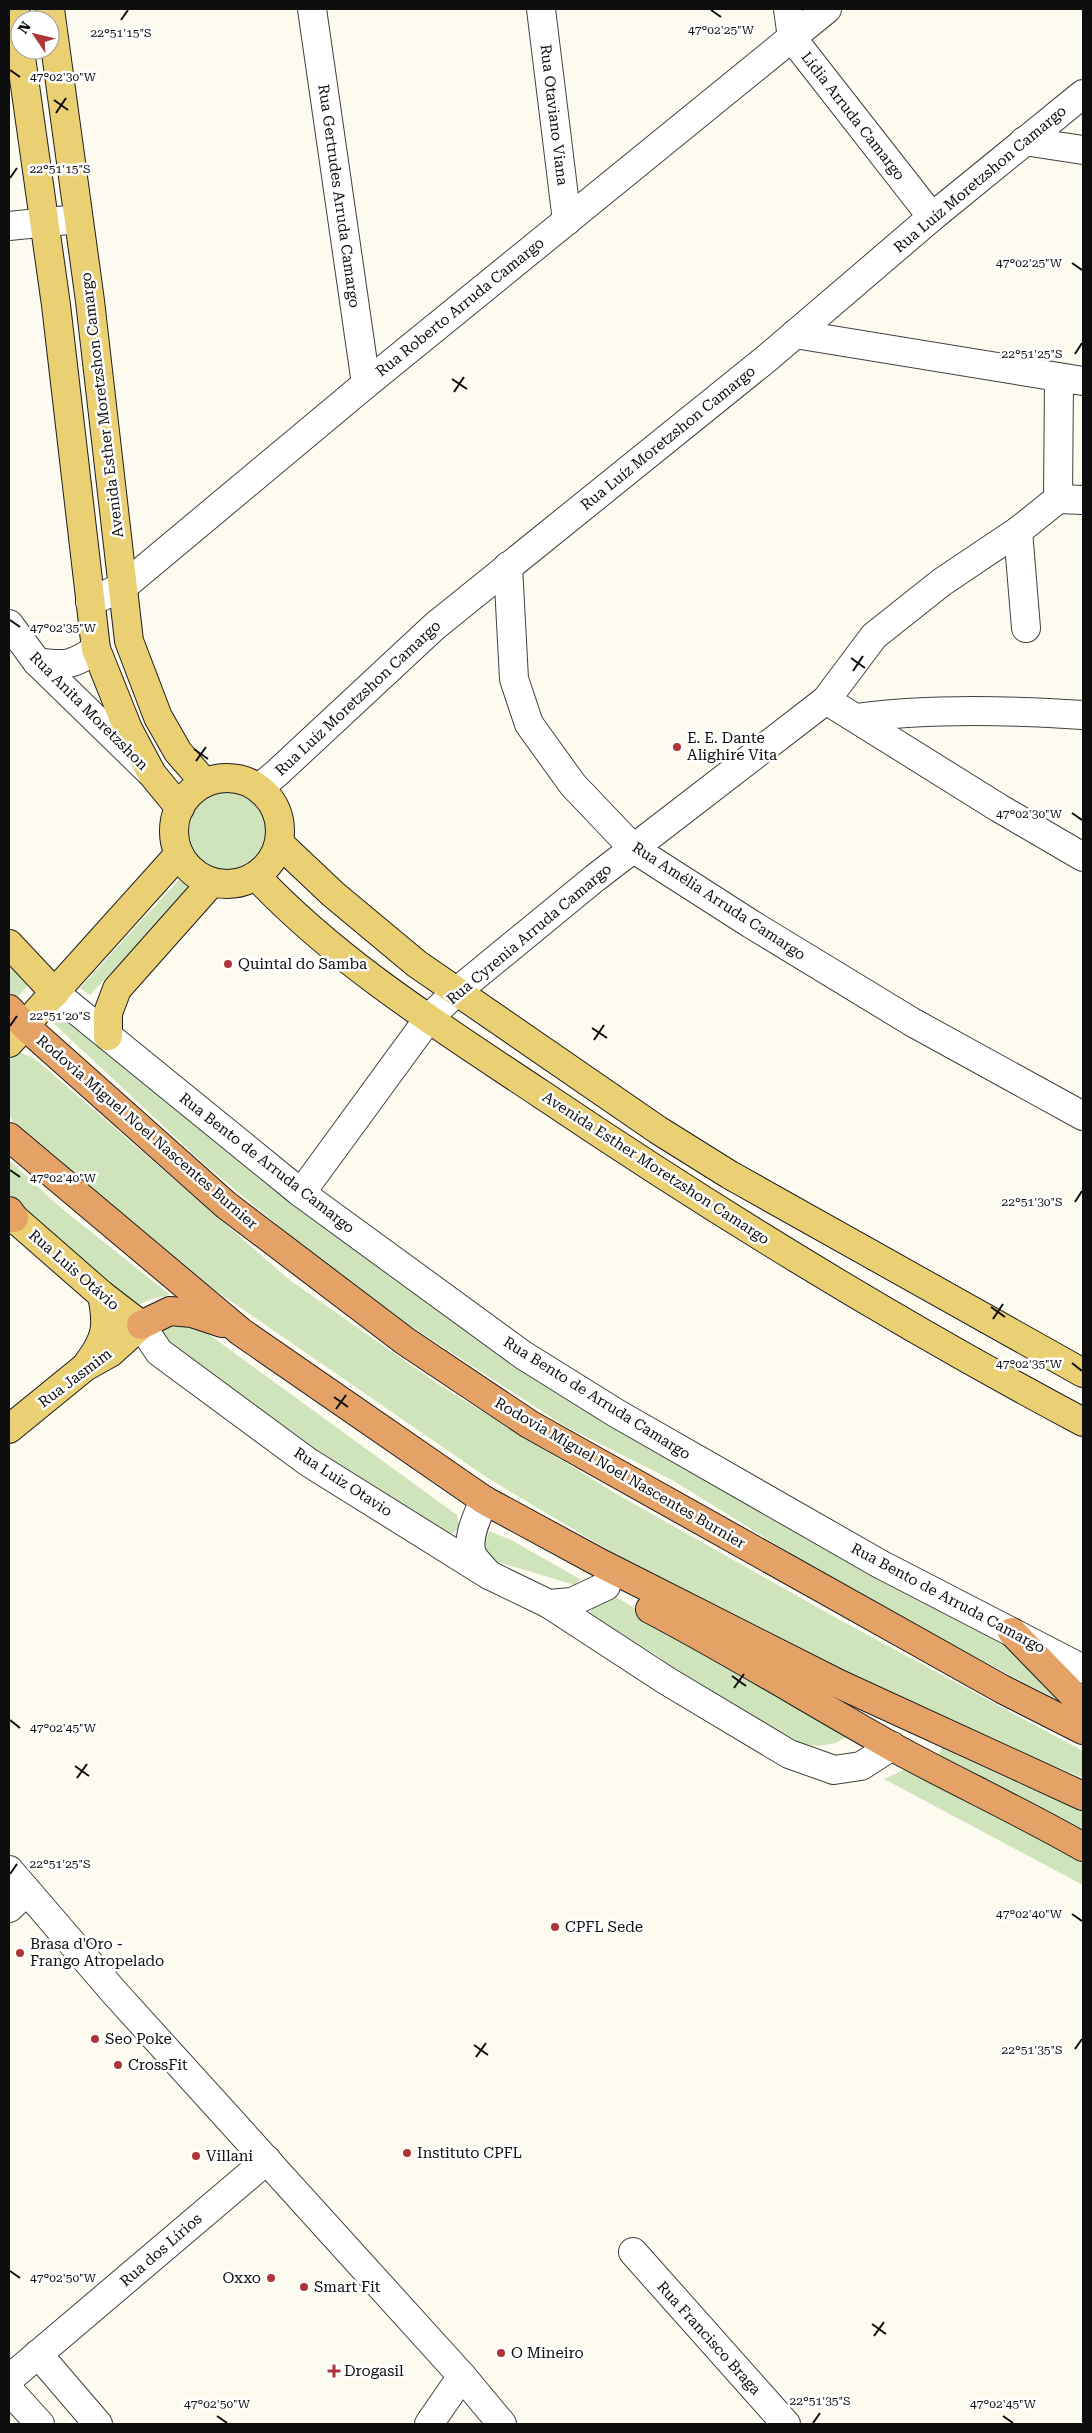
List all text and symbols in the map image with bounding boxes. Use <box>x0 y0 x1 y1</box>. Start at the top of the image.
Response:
north arrow <box>10 10 60 60</box>
text: N <box>15 18 34 37</box>
text: 47°02'25"W <box>688 23 755 37</box>
text: 22°51'15"S <box>91 26 151 40</box>
street label: Rua Otaviano Viana <box>536 43 572 187</box>
street label: Lídia Arruda Camargo <box>797 48 909 184</box>
text: 47°02'30"W <box>30 70 97 84</box>
street label: Rua Gertrudes Arruda Camargo <box>314 83 364 309</box>
street label: Rua Luíz Moretzshon Camargo <box>890 101 1070 257</box>
text: 22°51'15"S <box>30 162 90 176</box>
street label: Rua Roberto Arruda Camargo <box>372 234 548 380</box>
text: 47°02'25"W <box>996 256 1063 270</box>
street label: Avenida Esther Moretzshon Camargo <box>77 271 127 539</box>
text: 22°51'25"S <box>1002 347 1062 361</box>
street label: Rua Luíz Moretzshon Camargo <box>577 362 759 514</box>
street label: Rua Luíz Moretzshon Camargo <box>272 616 444 780</box>
text: 47°02'35"W <box>30 621 97 635</box>
street label: Rua Anita Moretzshon <box>26 648 152 774</box>
place label: E. E. Dante Alighire Vita <box>687 729 777 764</box>
marker: E. E. Dante Alighire Vita <box>671 741 683 753</box>
text: 47°02'30"W <box>996 807 1063 821</box>
street label: Rua Amélia Arruda Camargo <box>629 838 809 964</box>
street label: Rua Cyrenia Arruda Camargo <box>443 860 615 1008</box>
place label: Quintal do Samba <box>238 955 367 973</box>
marker: Quintal do Samba <box>222 958 234 970</box>
text: 22°51'20"S <box>30 1009 90 1023</box>
street label: Rodovia Miguel Noel Nascentes Burnier <box>33 1031 261 1233</box>
street label: Avenida Esther Moretzshon Camargo <box>539 1088 773 1248</box>
street label: Rua Bento de Arruda Camargo <box>176 1089 358 1237</box>
text: 47°02'40"W <box>30 1171 97 1185</box>
text: 22°51'30"S <box>1002 1195 1062 1209</box>
street label: Rua Luis Otávio <box>25 1226 123 1314</box>
street label: Rua Bento de Arruda Camargo <box>500 1333 694 1463</box>
street label: Rua Jasmim <box>35 1344 115 1411</box>
text: 47°02'35"W <box>996 1357 1063 1371</box>
street label: Rodovia Miguel Noel Nascentes Burnier <box>491 1394 749 1552</box>
street label: Rua Luiz Otavio <box>290 1444 396 1520</box>
street label: Rua Bento de Arruda Camargo <box>848 1539 1048 1657</box>
text: 47°02'45"W <box>30 1721 97 1735</box>
text: 22°51'25"S <box>30 1857 90 1871</box>
text: 47°02'40"W <box>996 1907 1063 1921</box>
place label: CPFL Sede <box>565 1918 643 1936</box>
marker: CPFL Sede <box>549 1921 561 1933</box>
place label: Brasa d'Oro - Frango Atropelado <box>30 1935 164 1970</box>
marker: Brasa d'Oro - Frango Atropelado <box>14 1947 26 1959</box>
place label: Seo Poke <box>105 2030 172 2048</box>
marker: Seo Poke <box>89 2033 101 2045</box>
text: 22°51'35"S <box>1002 2043 1062 2057</box>
place label: CrossFit <box>128 2056 188 2074</box>
marker: CrossFit <box>112 2059 124 2071</box>
place label: Instituto CPFL <box>417 2144 522 2162</box>
place label: Villani <box>206 2147 253 2165</box>
marker: Instituto CPFL <box>401 2147 413 2159</box>
marker: Villani <box>190 2150 202 2162</box>
street label: Rua dos Lírios <box>116 2210 206 2290</box>
place label: Oxxo <box>222 2269 261 2287</box>
text: 47°02'50"W <box>30 2271 97 2285</box>
marker: Oxxo <box>265 2272 277 2284</box>
place label: Smart Fit <box>314 2278 381 2296</box>
street label: Rua Francisco Braga <box>653 2278 765 2398</box>
marker: Smart Fit <box>298 2281 310 2293</box>
place label: O Mineiro <box>511 2344 584 2362</box>
marker: O Mineiro <box>495 2347 507 2359</box>
place label: Drogasil <box>344 2362 404 2380</box>
marker: Drogasil <box>328 2365 340 2377</box>
text: 22°51'35"S <box>790 2394 850 2408</box>
text: 47°02'50"W <box>184 2397 251 2411</box>
text: 47°02'45"W <box>970 2397 1037 2411</box>

